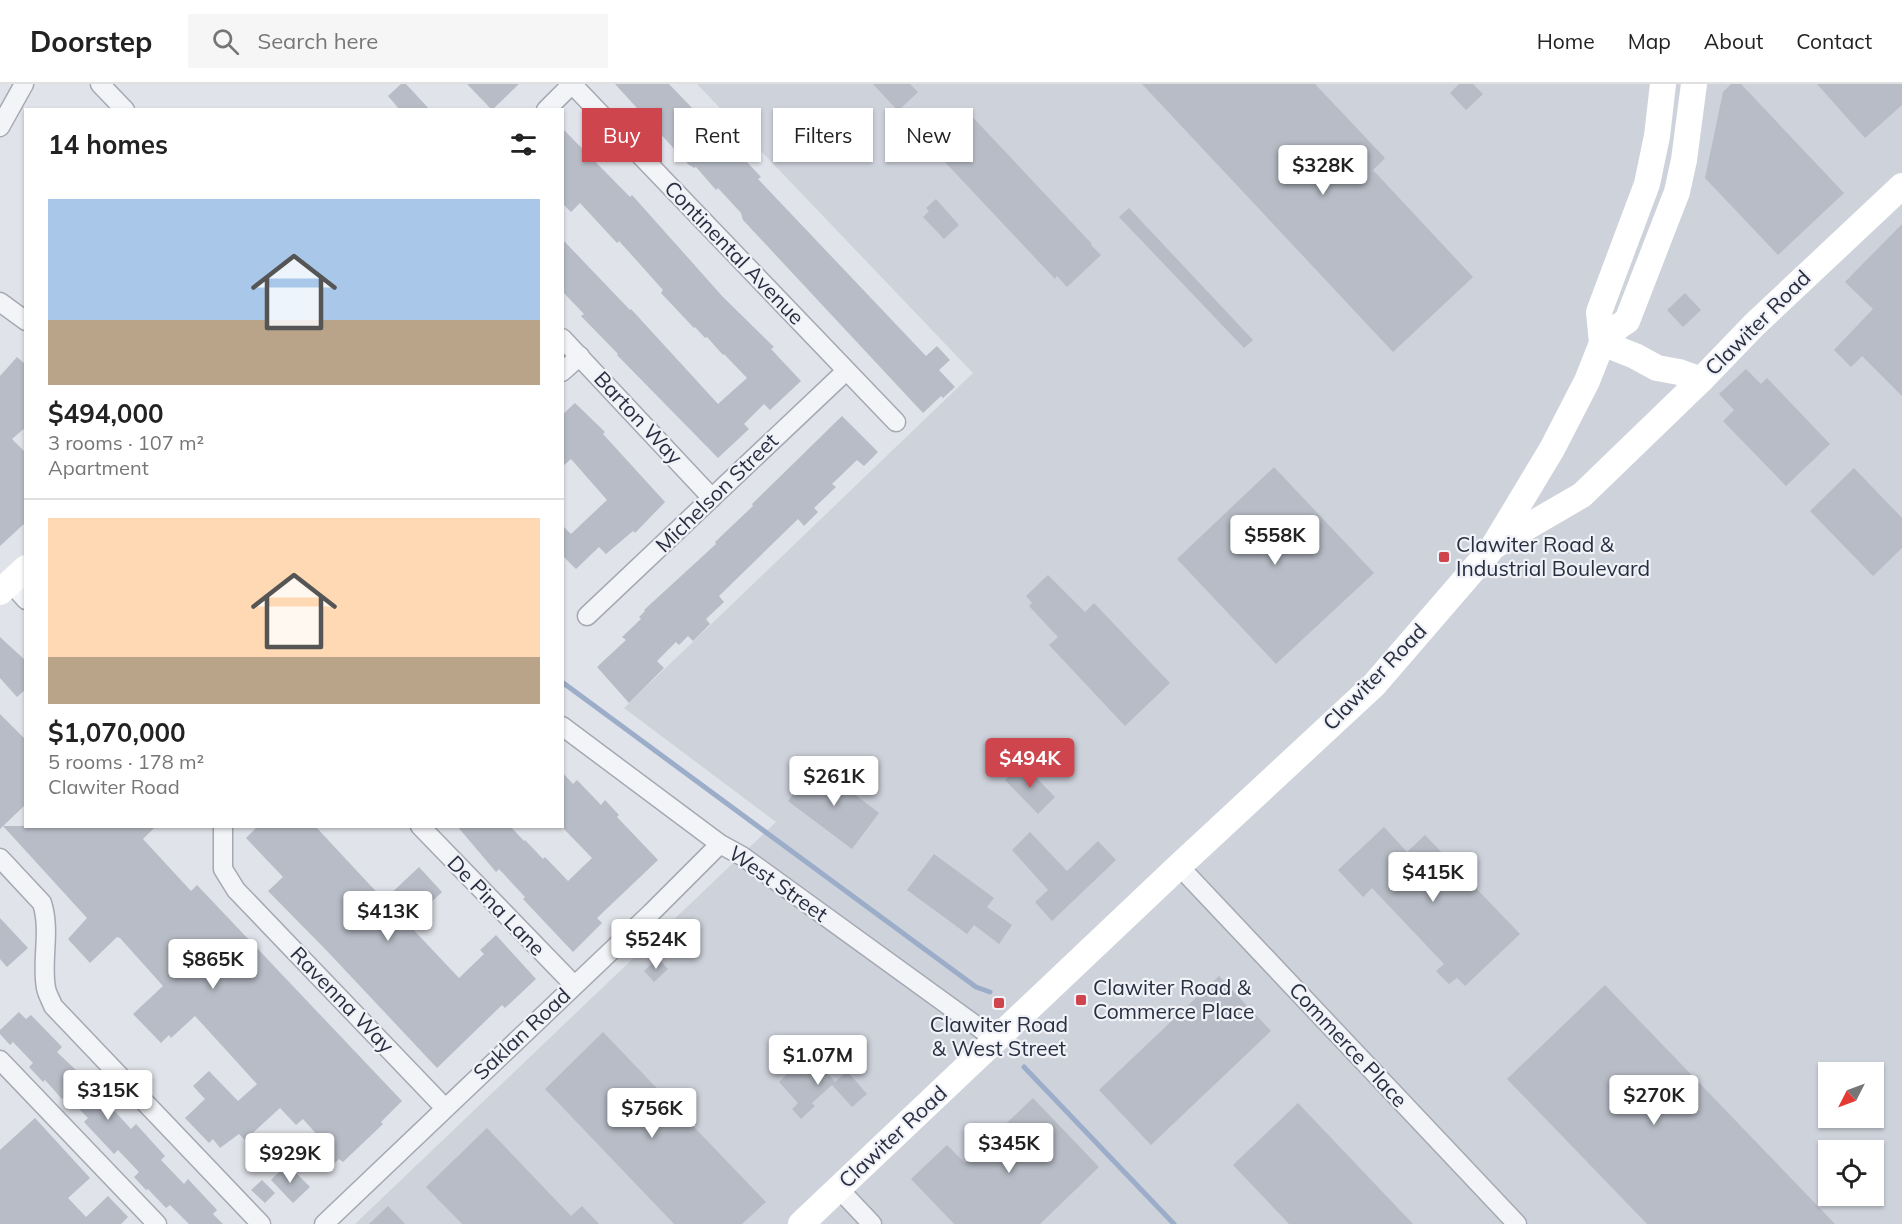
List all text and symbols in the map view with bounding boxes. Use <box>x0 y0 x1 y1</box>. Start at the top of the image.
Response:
search box <box>188 14 608 68</box>
text: Doorstep <box>30 24 152 59</box>
icon: search <box>209 25 242 58</box>
text: Search here <box>257 27 378 55</box>
text: Home <box>1537 28 1595 54</box>
text: Map <box>1628 28 1671 54</box>
text: About <box>1704 28 1763 54</box>
text: Contact <box>1796 28 1872 54</box>
chip: Buy <box>582 108 662 162</box>
chip: Rent <box>674 108 761 162</box>
chip: Filters <box>773 108 873 162</box>
chip: New <box>885 108 973 162</box>
text: 14 homes <box>48 128 168 161</box>
icon: filters <box>507 128 540 161</box>
pin: $328K <box>1281 145 1365 196</box>
text: $328K <box>1292 152 1354 177</box>
street label: Continental Avenue <box>659 175 810 330</box>
icon: home <box>240 238 348 346</box>
street label: Clawiter Road <box>1699 264 1815 380</box>
street label: Barton Way <box>589 365 688 469</box>
text: $494,000 <box>48 397 164 430</box>
street label: Michelson Street <box>650 427 783 557</box>
text: 3 rooms · 107 m² <box>48 430 204 455</box>
text: Apartment <box>48 455 149 480</box>
pin: $558K <box>1233 515 1317 566</box>
text: $558K <box>1244 522 1306 547</box>
place label: Clawiter Road & Industrial Boulevard <box>1456 531 1650 581</box>
marker: Clawiter Road & Industrial Boulevard <box>1437 550 1451 564</box>
icon: home <box>240 557 348 665</box>
street label: Clawiter Road <box>1317 618 1432 735</box>
text: $1,070,000 <box>48 716 186 749</box>
pin: $494K <box>988 738 1072 789</box>
text: $494K <box>999 745 1061 770</box>
text: 5 rooms · 178 m² <box>48 749 204 774</box>
pin: $261K <box>792 756 876 807</box>
text: $261K <box>803 763 865 788</box>
text: Clawiter Road <box>48 774 180 799</box>
street label: West Street <box>724 840 833 927</box>
street label: De Pina Lane <box>442 850 551 961</box>
pin: $415K <box>1391 852 1475 903</box>
text: $415K <box>1402 859 1464 884</box>
pin: $413K <box>346 891 430 942</box>
text: $413K <box>357 898 419 923</box>
pin: $524K <box>614 919 698 970</box>
text: $524K <box>625 926 687 951</box>
pin: $865K <box>171 939 255 990</box>
street label: Ravenna Way <box>285 941 400 1058</box>
text: $865K <box>182 946 244 971</box>
place label: Clawiter Road & Commerce Place <box>1093 974 1254 1024</box>
street label: Commerce Place <box>1284 976 1413 1112</box>
street label: Saklan Road <box>467 982 575 1085</box>
marker: Clawiter Road & Commerce Place <box>1074 993 1088 1007</box>
marker: Clawiter Road & West Street <box>992 996 1006 1010</box>
place label: Clawiter Road & West Street <box>930 1011 1068 1061</box>
pin: $1.07M <box>769 1035 867 1086</box>
text: $1.07M <box>783 1042 853 1067</box>
north arrow <box>1818 1062 1884 1128</box>
map controls <box>1818 1062 1884 1206</box>
pin: $315K <box>66 1070 150 1121</box>
pin: $270K <box>1612 1075 1696 1126</box>
text: $315K <box>77 1077 139 1102</box>
street label: Clawiter Road <box>833 1080 952 1193</box>
text: $270K <box>1623 1082 1685 1107</box>
pin: $756K <box>610 1088 694 1139</box>
text: $756K <box>621 1095 683 1120</box>
pin: $345K <box>967 1123 1051 1174</box>
text: $345K <box>978 1130 1040 1155</box>
pin: $929K <box>248 1133 332 1184</box>
text: $929K <box>259 1140 321 1165</box>
button: locate <box>1818 1140 1884 1206</box>

